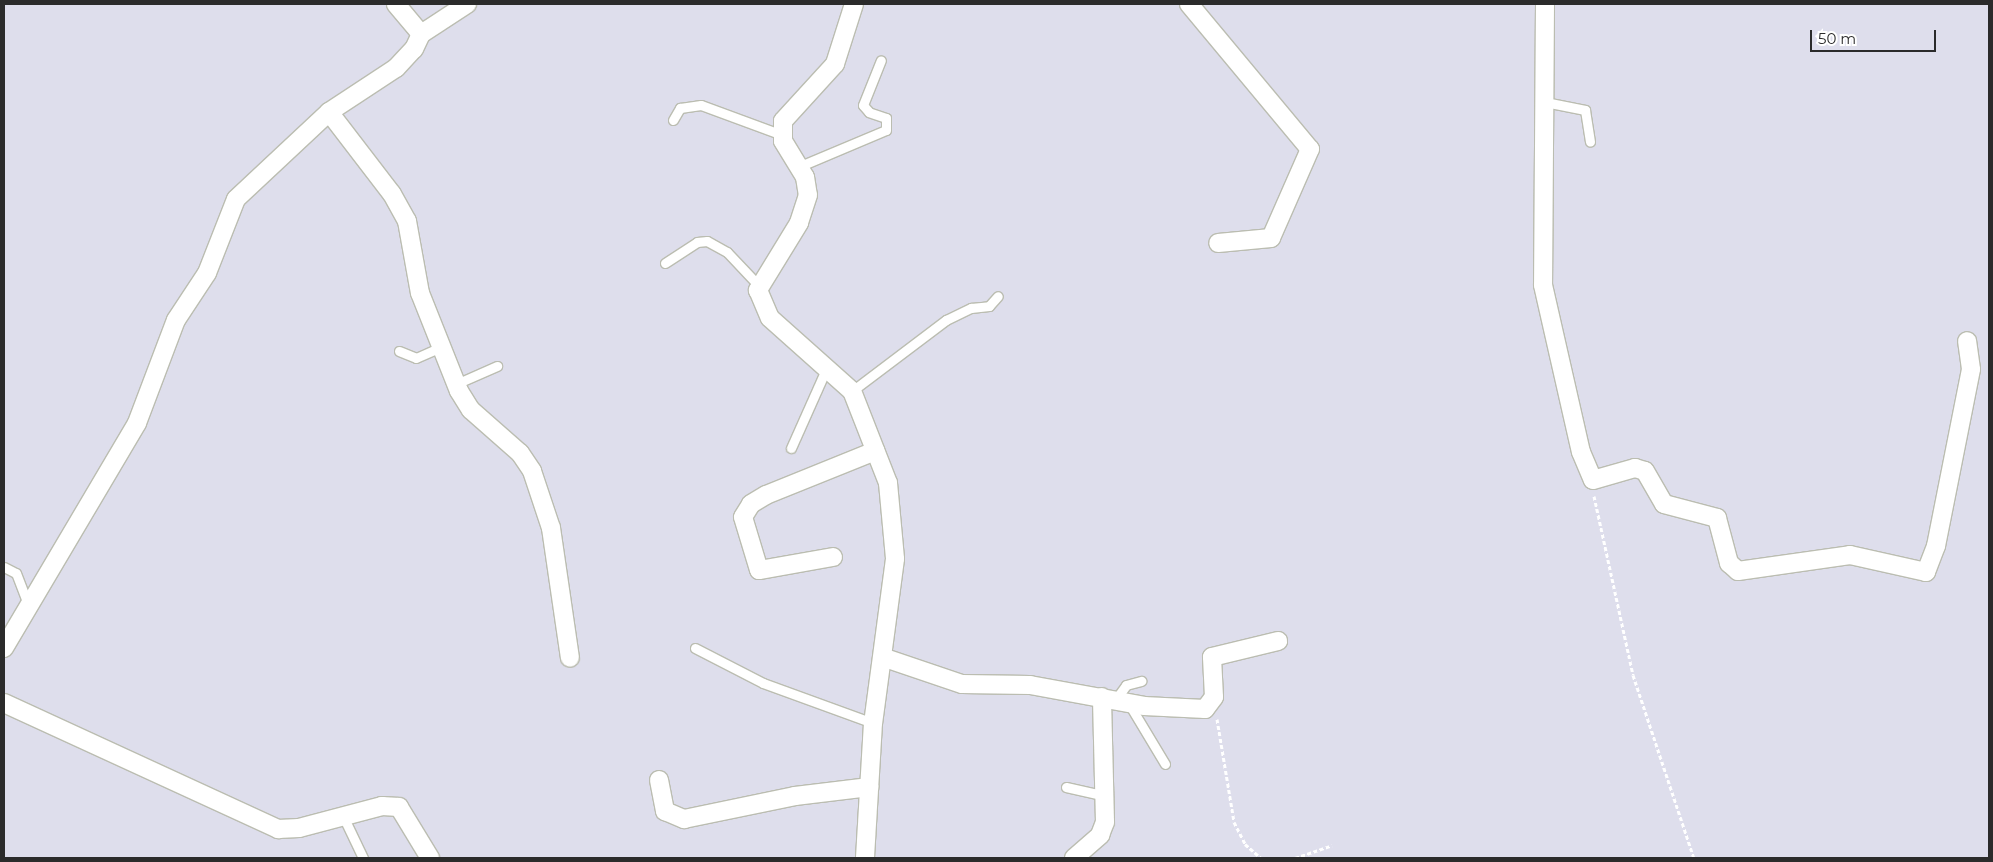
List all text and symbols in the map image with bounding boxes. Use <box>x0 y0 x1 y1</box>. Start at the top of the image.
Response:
scale bar <box>1813 20 1939 52</box>
text: 50 m <box>1818 29 1856 48</box>

